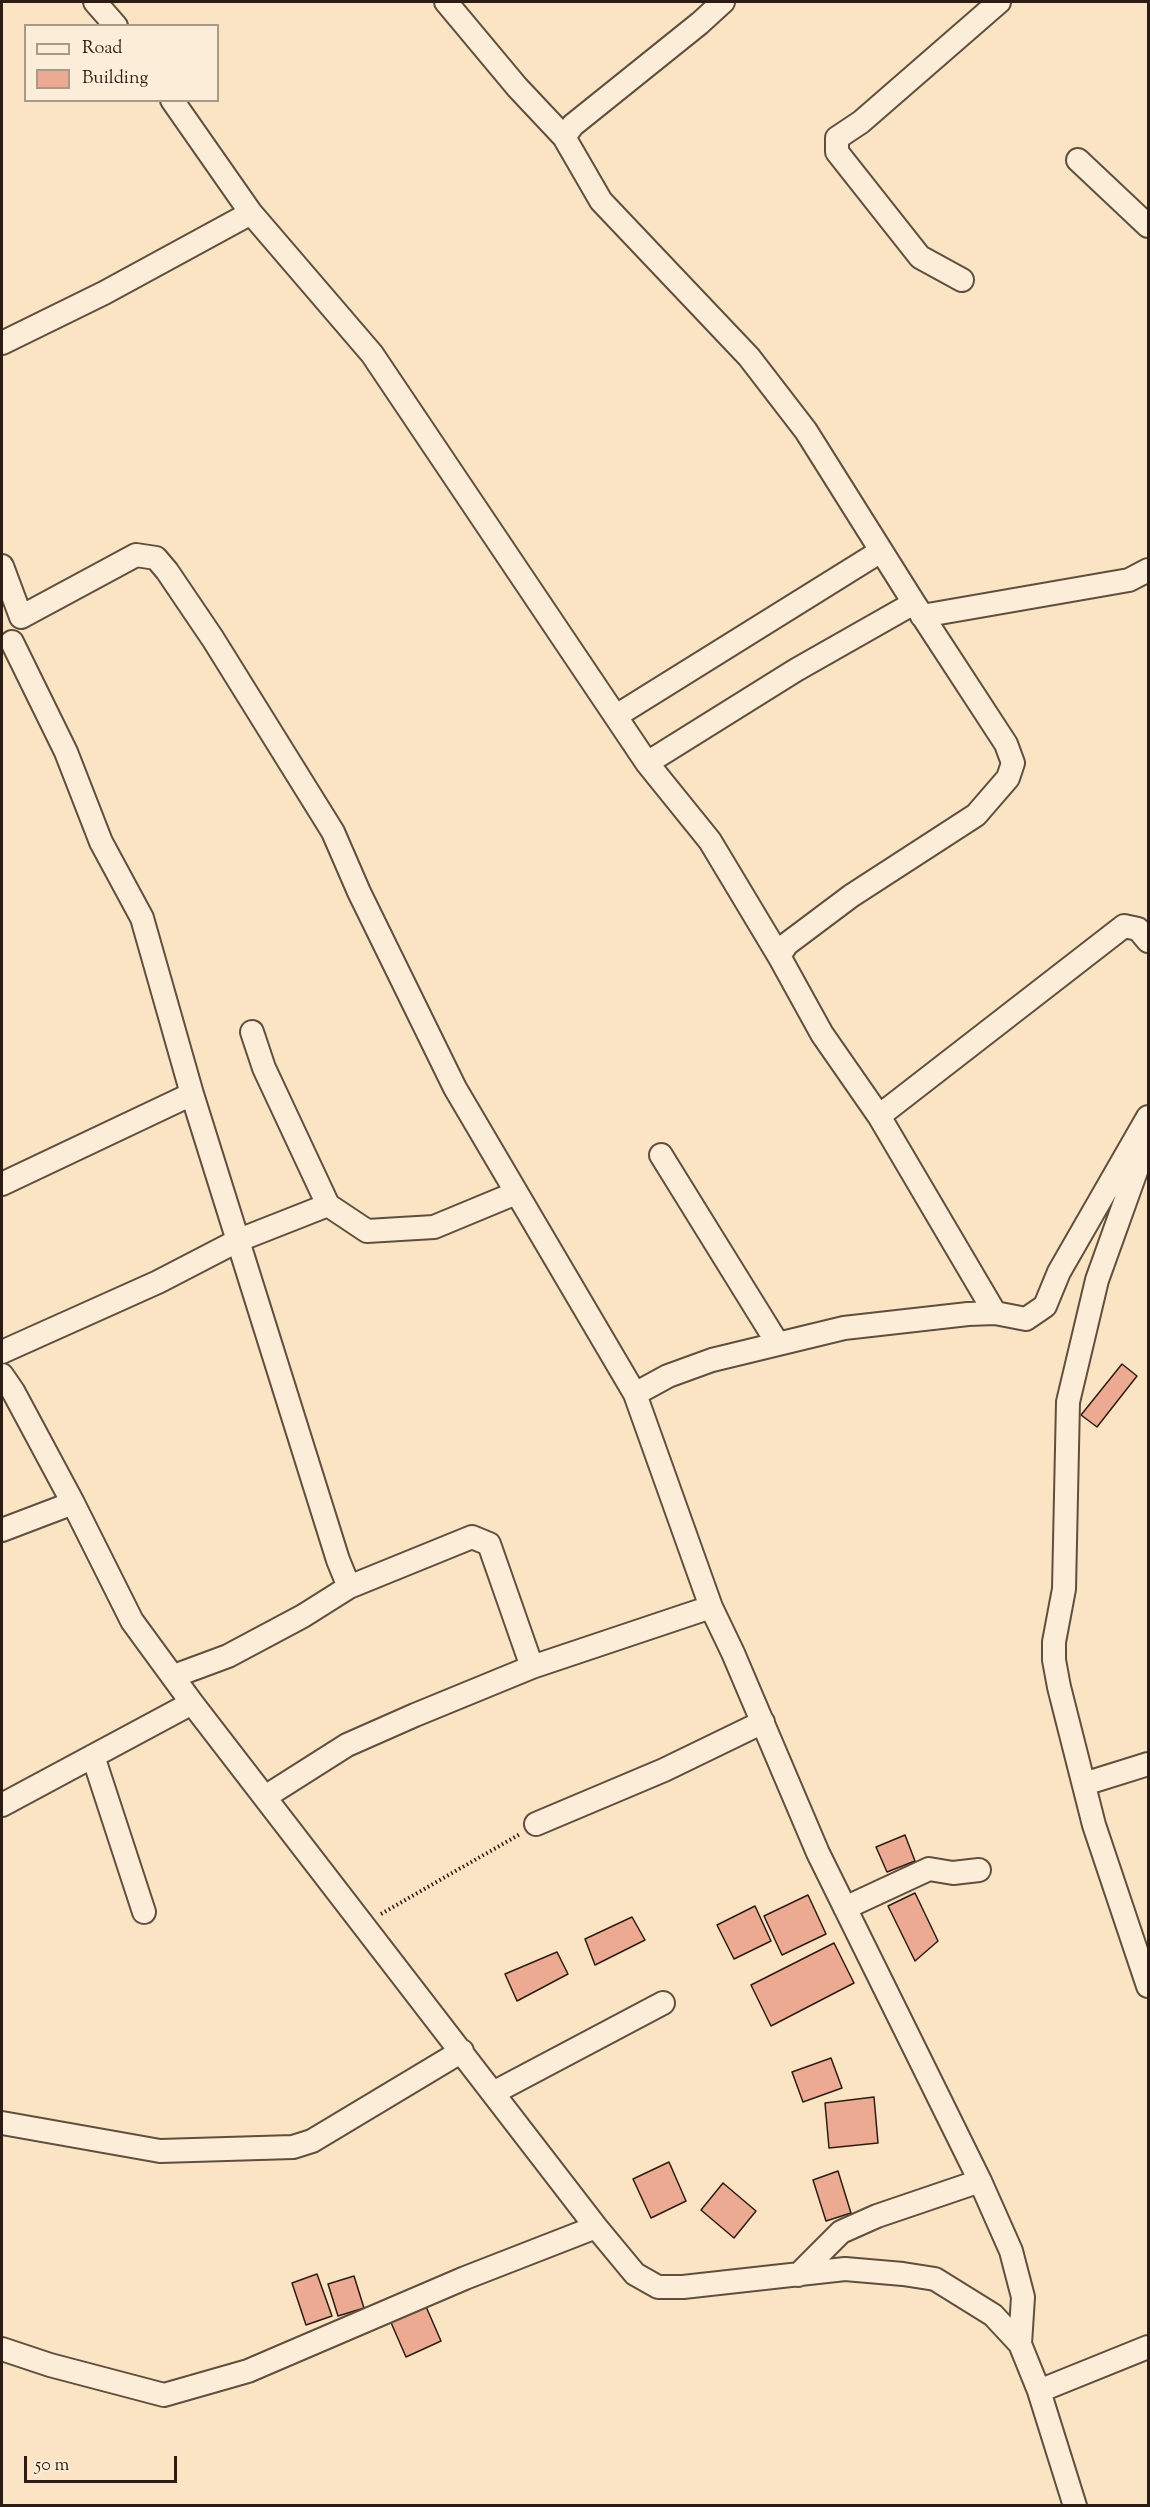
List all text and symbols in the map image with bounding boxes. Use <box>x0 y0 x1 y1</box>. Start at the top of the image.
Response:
legend <box>24 24 219 102</box>
text: Road <box>82 36 122 62</box>
text: Building <box>82 66 148 92</box>
scale bar <box>27 2444 180 2482</box>
text: 50 m <box>35 2453 69 2479</box>

